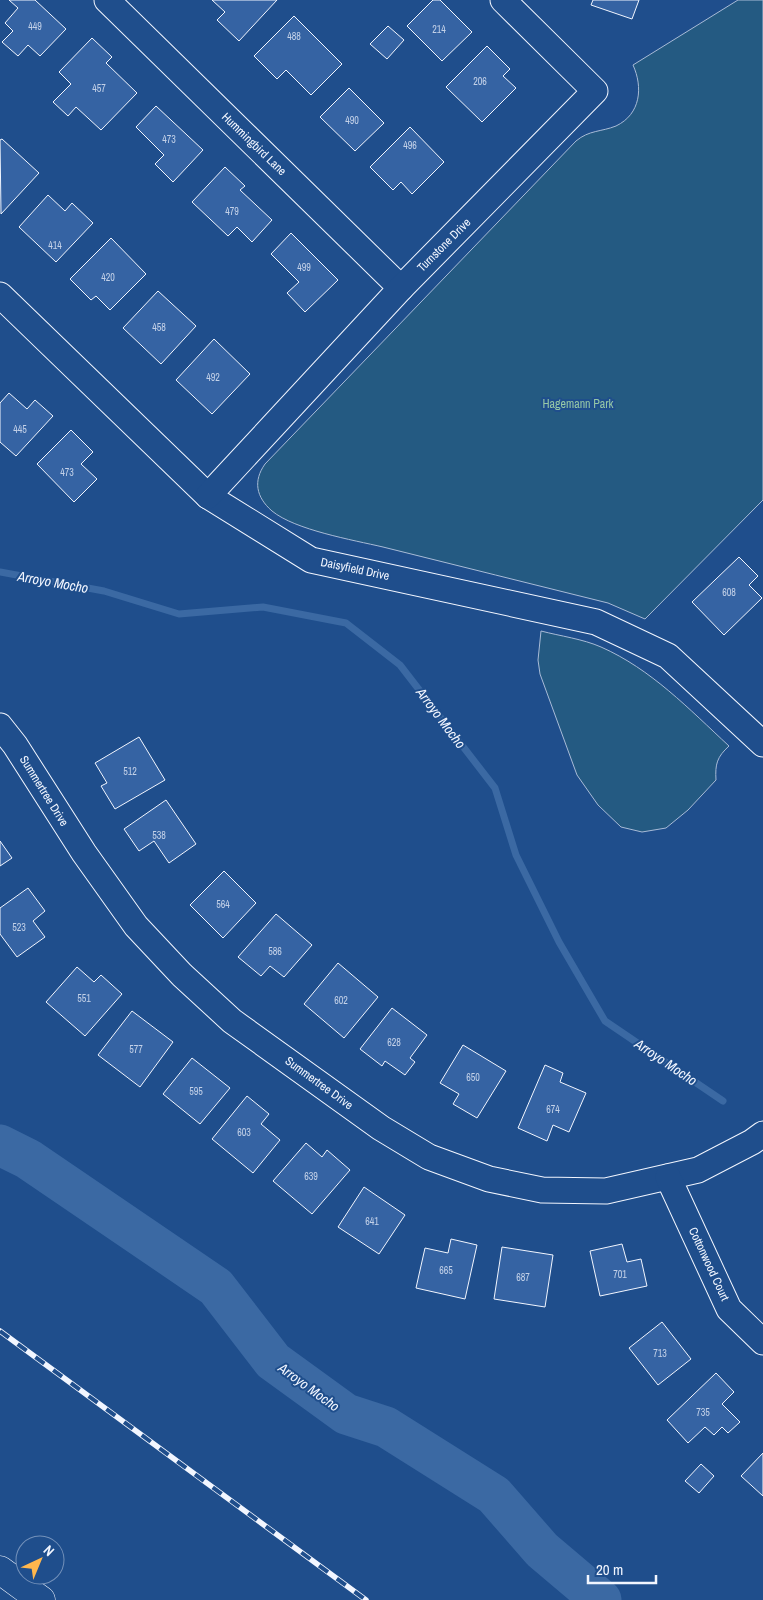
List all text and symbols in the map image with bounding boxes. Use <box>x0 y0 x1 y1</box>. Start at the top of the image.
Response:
house number: 449 <box>28 20 42 33</box>
house number: 214 <box>432 23 446 36</box>
house number: 488 <box>287 30 301 43</box>
house number: 206 <box>473 75 487 88</box>
house number: 457 <box>92 82 106 95</box>
street label: Hummingbird Lane <box>218 109 290 179</box>
house number: 490 <box>345 114 359 127</box>
house number: 473 <box>162 133 176 146</box>
house number: 496 <box>403 139 417 152</box>
house number: 479 <box>225 205 239 218</box>
street label: Turnstone Drive <box>414 215 474 275</box>
house number: 414 <box>48 239 62 252</box>
house number: 499 <box>297 261 311 274</box>
house number: 420 <box>101 271 115 284</box>
house number: 458 <box>152 321 166 334</box>
house number: 492 <box>206 371 220 384</box>
park label: Hagemann Park <box>542 396 614 412</box>
house number: 445 <box>13 423 27 436</box>
house number: 473 <box>60 466 74 479</box>
street label: Daisyfield Drive <box>319 554 391 584</box>
water label: Arroyo Mocho <box>15 567 90 597</box>
house number: 608 <box>722 586 736 599</box>
water label: Arroyo Mocho <box>412 683 470 752</box>
street label: Summertree Drive <box>16 753 72 829</box>
house number: 512 <box>123 765 137 778</box>
house number: 538 <box>152 829 166 842</box>
house number: 564 <box>216 898 230 911</box>
house number: 523 <box>12 921 26 934</box>
house number: 586 <box>268 945 282 958</box>
house number: 551 <box>77 992 91 1005</box>
house number: 602 <box>334 994 348 1007</box>
water label: Arroyo Mocho <box>631 1034 701 1089</box>
house number: 628 <box>387 1036 401 1049</box>
house number: 577 <box>129 1043 143 1056</box>
street label: Summertree Drive <box>282 1053 356 1113</box>
house number: 650 <box>466 1071 480 1084</box>
house number: 595 <box>189 1085 203 1098</box>
house number: 674 <box>546 1103 560 1116</box>
house number: 603 <box>237 1126 251 1139</box>
house number: 639 <box>304 1170 318 1183</box>
house number: 641 <box>365 1215 379 1228</box>
street label: Cottonwood Court <box>685 1225 733 1304</box>
house number: 665 <box>439 1264 453 1277</box>
house number: 701 <box>613 1268 627 1281</box>
house number: 687 <box>516 1271 530 1284</box>
house number: 713 <box>653 1347 667 1360</box>
water label: Arroyo Mocho <box>274 1358 343 1415</box>
house number: 735 <box>696 1406 710 1419</box>
north arrow <box>15 1535 65 1585</box>
text: N <box>40 1541 58 1560</box>
scale bar <box>588 1552 656 1584</box>
text: 20 m <box>596 1559 623 1580</box>

